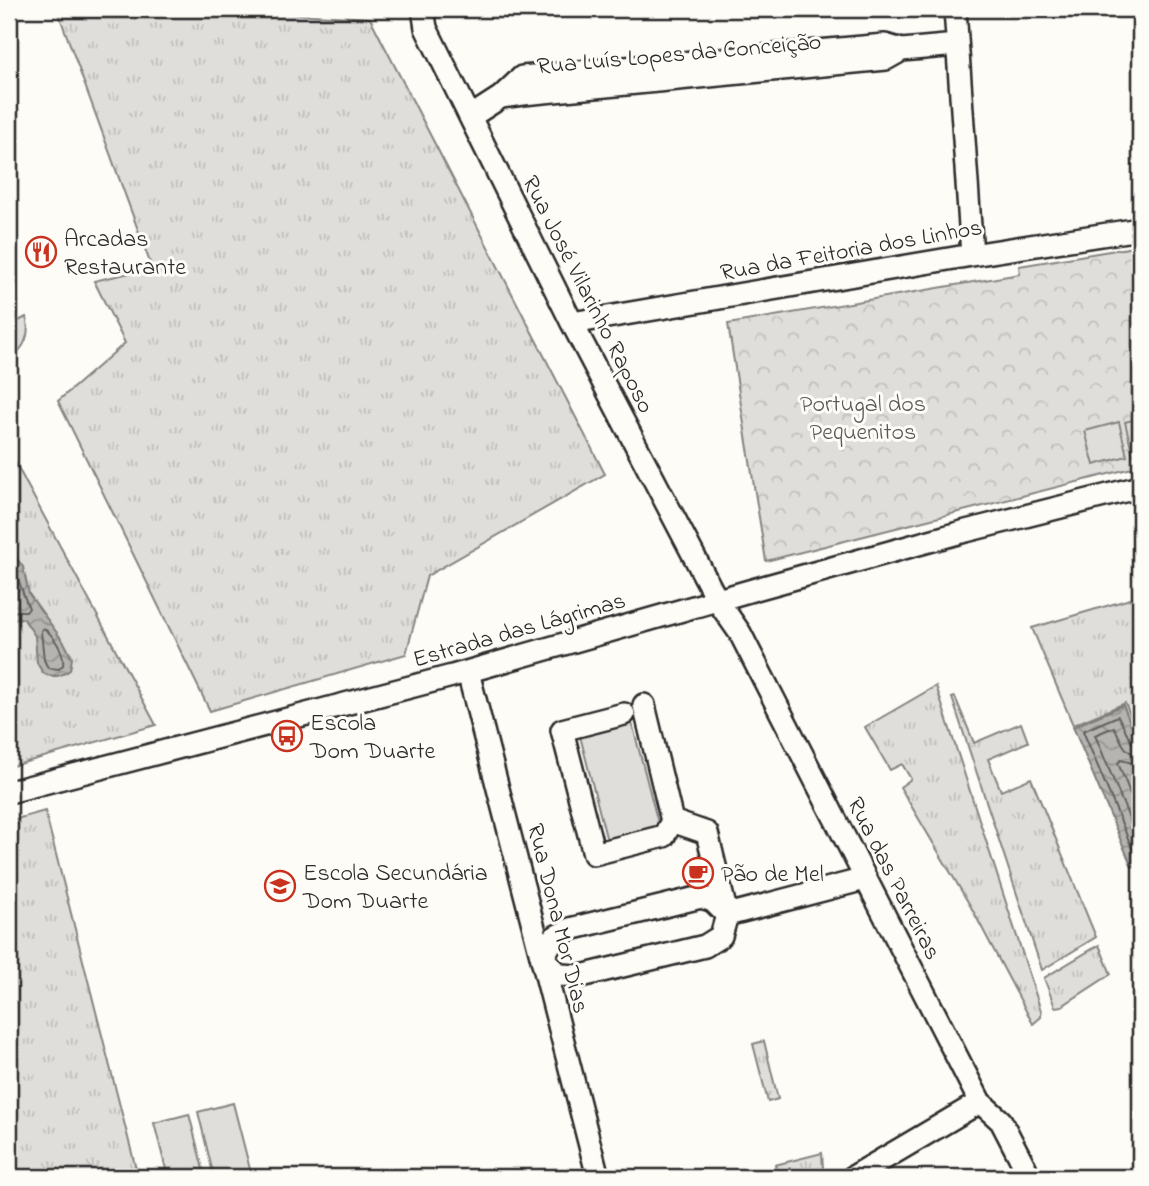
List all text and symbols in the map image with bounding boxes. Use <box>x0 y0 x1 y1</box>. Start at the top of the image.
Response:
street label: Rua Luís Lopes da Conceição <box>536 26 823 85</box>
street label: Rua José Vilarinho Raposo <box>512 170 662 420</box>
street label: Rua da Feitoria dos Linhos <box>718 211 985 292</box>
place label: Arcadas Restaurante <box>64 223 186 286</box>
restaurant icon: Arcadas Restaurante <box>24 235 58 269</box>
park label: Portugal dos Pequenitos <box>800 388 926 451</box>
street label: Estrada das Lágrimas <box>409 584 630 679</box>
place label: Escola Dom Duarte <box>309 707 435 770</box>
bus stop icon: Escola Dom Duarte <box>270 719 304 753</box>
street label: Rua das Parreiras <box>837 792 949 967</box>
street label: Rua Dona Mor Dias <box>516 820 597 1017</box>
cafe icon: Pão de Mel <box>681 856 715 890</box>
place label: Escola Secundária Dom Duarte <box>302 857 488 920</box>
place label: Pão de Mel <box>721 858 824 893</box>
school or university icon: Escola Secundária Dom Duarte <box>263 869 297 903</box>

